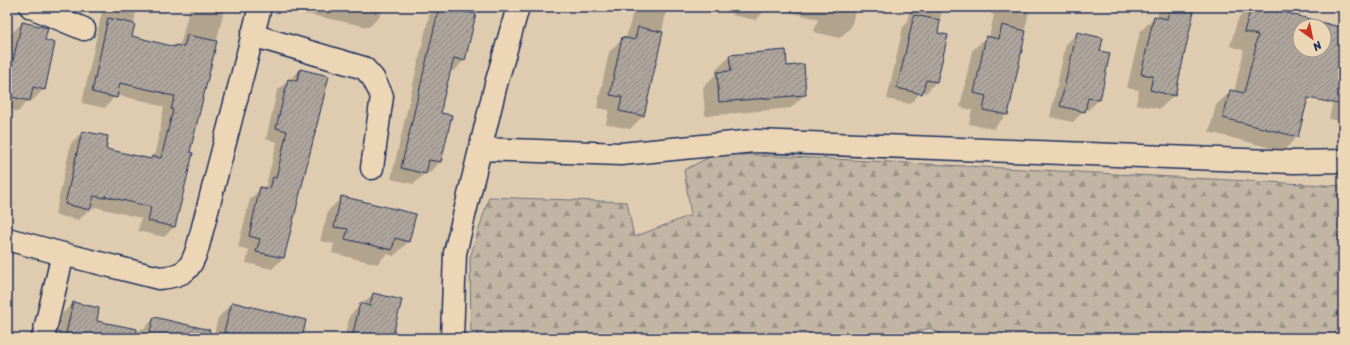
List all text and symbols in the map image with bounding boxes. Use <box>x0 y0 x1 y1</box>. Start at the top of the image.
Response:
north arrow <box>1292 18 1332 58</box>
text: N <box>1308 35 1326 56</box>

